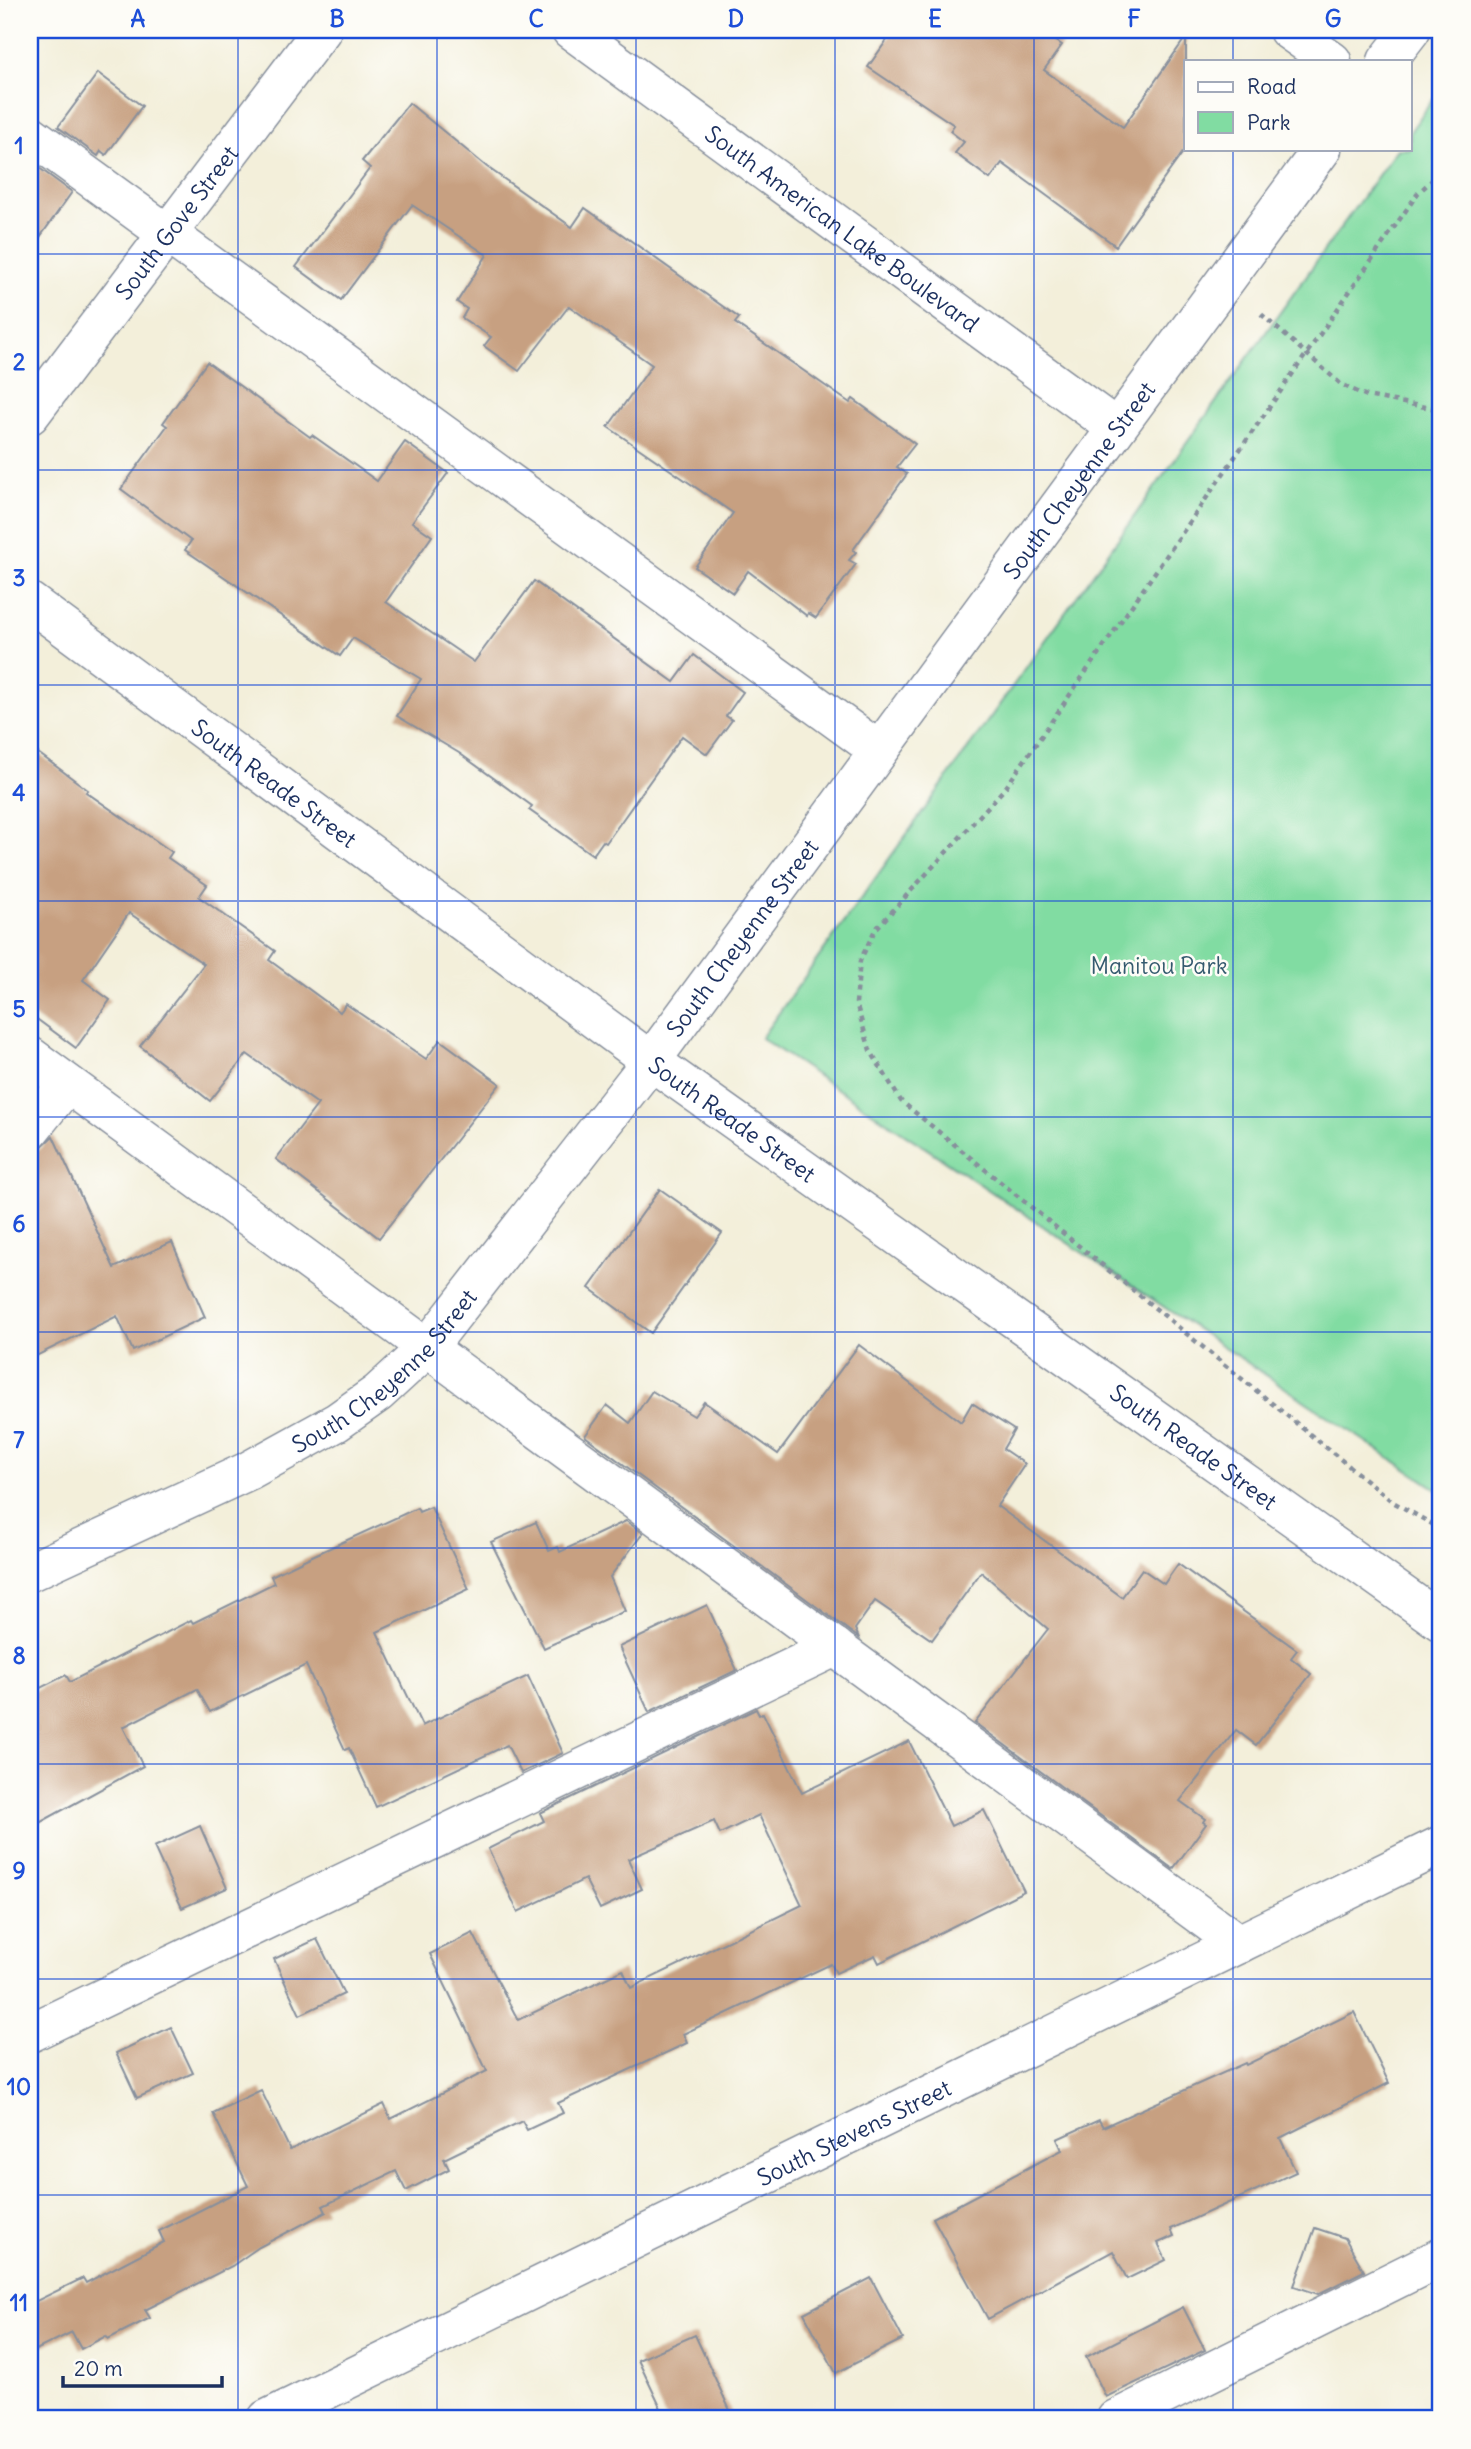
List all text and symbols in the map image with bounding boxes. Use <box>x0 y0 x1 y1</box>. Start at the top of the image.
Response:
text: A <box>131 4 146 33</box>
text: B <box>329 4 345 33</box>
text: C <box>528 4 544 33</box>
text: D <box>728 4 744 33</box>
text: E <box>928 4 942 33</box>
text: F <box>1127 4 1141 33</box>
text: G <box>1325 4 1341 33</box>
legend <box>1184 60 1412 150</box>
text: Road <box>1247 73 1296 100</box>
text: Park <box>1247 109 1290 136</box>
street label: South American Lake Boulevard <box>700 119 985 338</box>
text: 1 <box>14 131 24 160</box>
street label: South Gove Street <box>109 139 244 305</box>
text: 2 <box>13 347 26 376</box>
street label: South Cheyenne Street <box>996 375 1161 584</box>
text: 3 <box>12 563 26 592</box>
street label: South Reade Street <box>186 712 363 853</box>
text: 4 <box>12 778 26 807</box>
street label: South Cheyenne Street <box>660 833 824 1042</box>
park label: Manitou Park <box>1090 951 1228 980</box>
text: 5 <box>12 994 26 1023</box>
street label: South Reade Street <box>643 1050 822 1188</box>
text: 6 <box>12 1209 26 1238</box>
street label: South Cheyenne Street <box>286 1283 483 1459</box>
street label: South Reade Street <box>1105 1377 1283 1516</box>
text: 7 <box>13 1425 25 1454</box>
text: 8 <box>12 1641 26 1670</box>
text: 9 <box>12 1856 26 1885</box>
text: 10 <box>7 2072 31 2101</box>
street label: South Stevens Street <box>752 2072 956 2192</box>
text: 11 <box>10 2288 28 2317</box>
scale bar <box>63 2344 222 2388</box>
text: 20 m <box>74 2355 123 2382</box>

